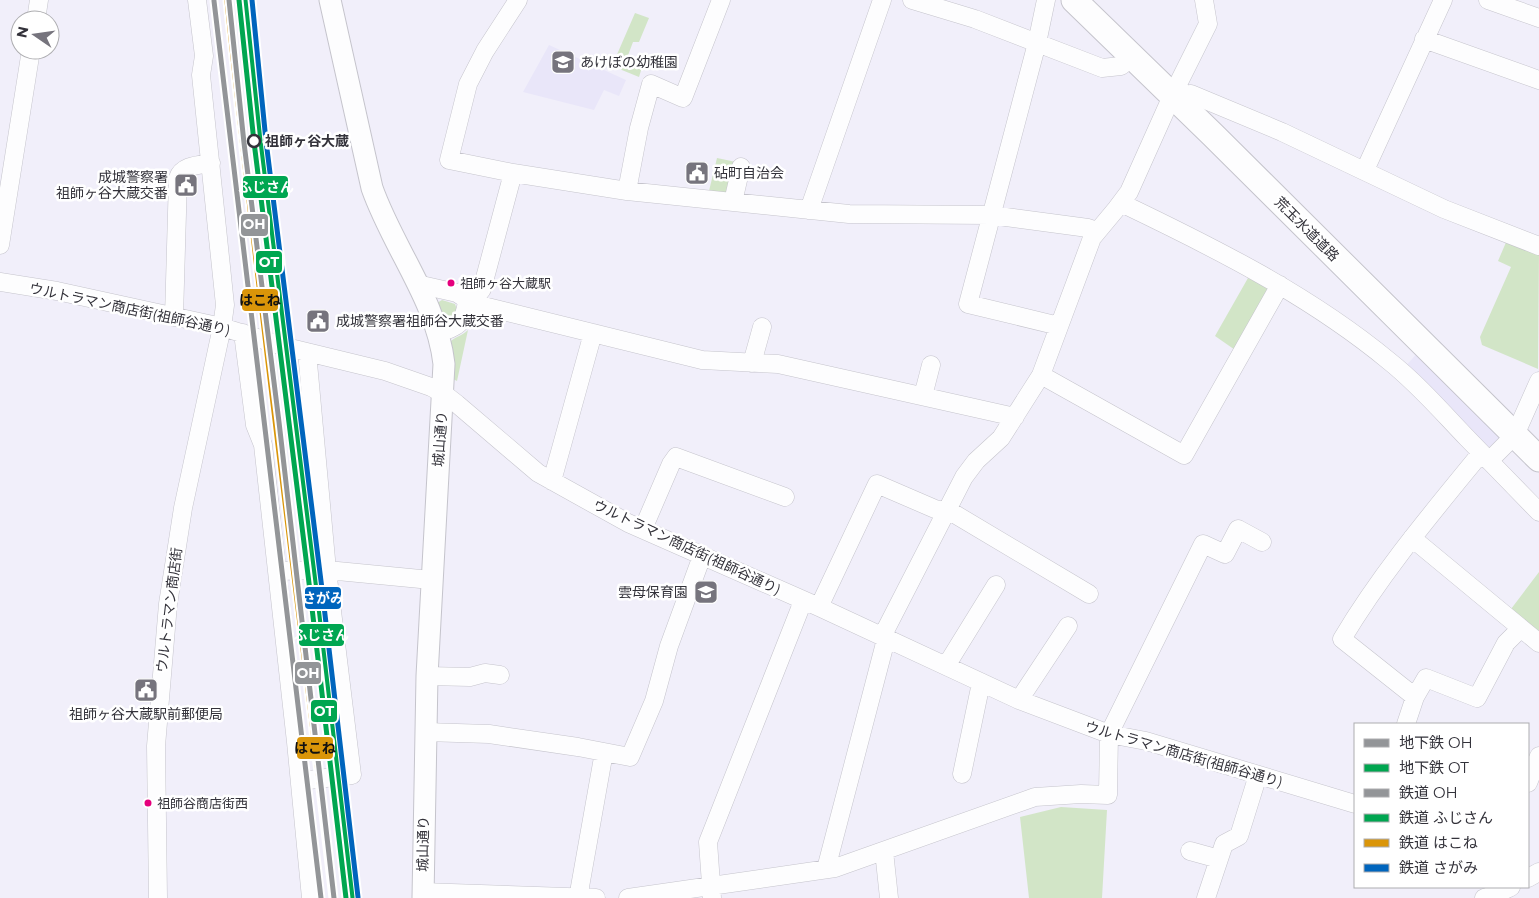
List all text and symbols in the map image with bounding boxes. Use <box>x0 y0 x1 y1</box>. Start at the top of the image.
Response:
north arrow <box>10 10 60 60</box>
text: N <box>12 25 32 40</box>
school or university icon: あけぼの幼稚園 <box>550 49 576 75</box>
place label: あけぼの幼稚園 <box>580 53 678 71</box>
place label: 祖師ヶ谷大蔵 <box>265 132 349 150</box>
marker: 祖師ヶ谷大蔵 <box>247 134 261 148</box>
public building icon: 砧町自治会 <box>684 160 710 186</box>
place label: 砧町自治会 <box>714 164 784 182</box>
place label: 成城警察署 祖師ヶ谷大蔵交番 <box>56 168 168 202</box>
public building icon: 成城警察署 祖師ヶ谷大蔵交番 <box>173 172 199 198</box>
line badge: ふじさん <box>242 175 289 199</box>
text: ふじさん <box>238 178 294 196</box>
street label: 荒玉水道道路 <box>1271 193 1343 265</box>
line badge: OH <box>240 213 269 237</box>
text: OH <box>242 215 266 233</box>
line badge: OT <box>255 250 283 274</box>
text: OT <box>259 253 280 271</box>
place label: 祖師ヶ谷大蔵駅 <box>460 275 551 291</box>
marker: 祖師ヶ谷大蔵駅 <box>446 278 456 288</box>
street label: ウルトラマン商店街(祖師谷通り) <box>28 279 232 339</box>
line badge: はこね <box>241 288 279 312</box>
text: はこね <box>239 291 281 309</box>
public building icon: 成城警察署祖師谷大蔵交番 <box>305 308 331 334</box>
place label: 成城警察署祖師谷大蔵交番 <box>336 312 504 330</box>
street label: 城山通り <box>429 410 451 468</box>
street label: ウルトラマン商店街(祖師谷通り) <box>590 495 784 599</box>
street label: ウルトラマン商店街 <box>152 546 186 674</box>
school or university icon: 雲母保育園 <box>693 579 719 605</box>
place label: 雲母保育園 <box>618 583 688 601</box>
line badge: さがみ <box>304 586 342 610</box>
text: さがみ <box>302 589 344 607</box>
line badge: ふじさん <box>298 623 345 647</box>
text: ふじさん <box>293 626 349 644</box>
line badge: OH <box>294 661 322 685</box>
text: OH <box>296 664 320 682</box>
public building icon: 祖師ヶ谷大蔵駅前郵便局 <box>133 677 159 703</box>
line badge: OT <box>310 699 338 723</box>
text: OT <box>314 702 335 720</box>
place label: 祖師ヶ谷大蔵駅前郵便局 <box>69 705 223 723</box>
street label: ウルトラマン商店街(祖師谷通り) <box>1083 717 1285 791</box>
legend <box>1354 723 1529 888</box>
text: 地下鉄 OH <box>1399 733 1473 752</box>
line badge: はこね <box>296 736 334 760</box>
text: はこね <box>294 739 336 757</box>
text: 地下鉄 OT <box>1399 758 1469 777</box>
text: 鉄道 OH <box>1399 783 1458 802</box>
place label: 祖師谷商店街西 <box>157 795 248 811</box>
marker: 祖師谷商店街西 <box>143 798 153 808</box>
text: 鉄道 ふじさん <box>1399 808 1493 827</box>
street label: 城山通り <box>414 816 432 872</box>
text: 鉄道 はこね <box>1399 833 1478 852</box>
text: 鉄道 さがみ <box>1399 858 1478 877</box>

